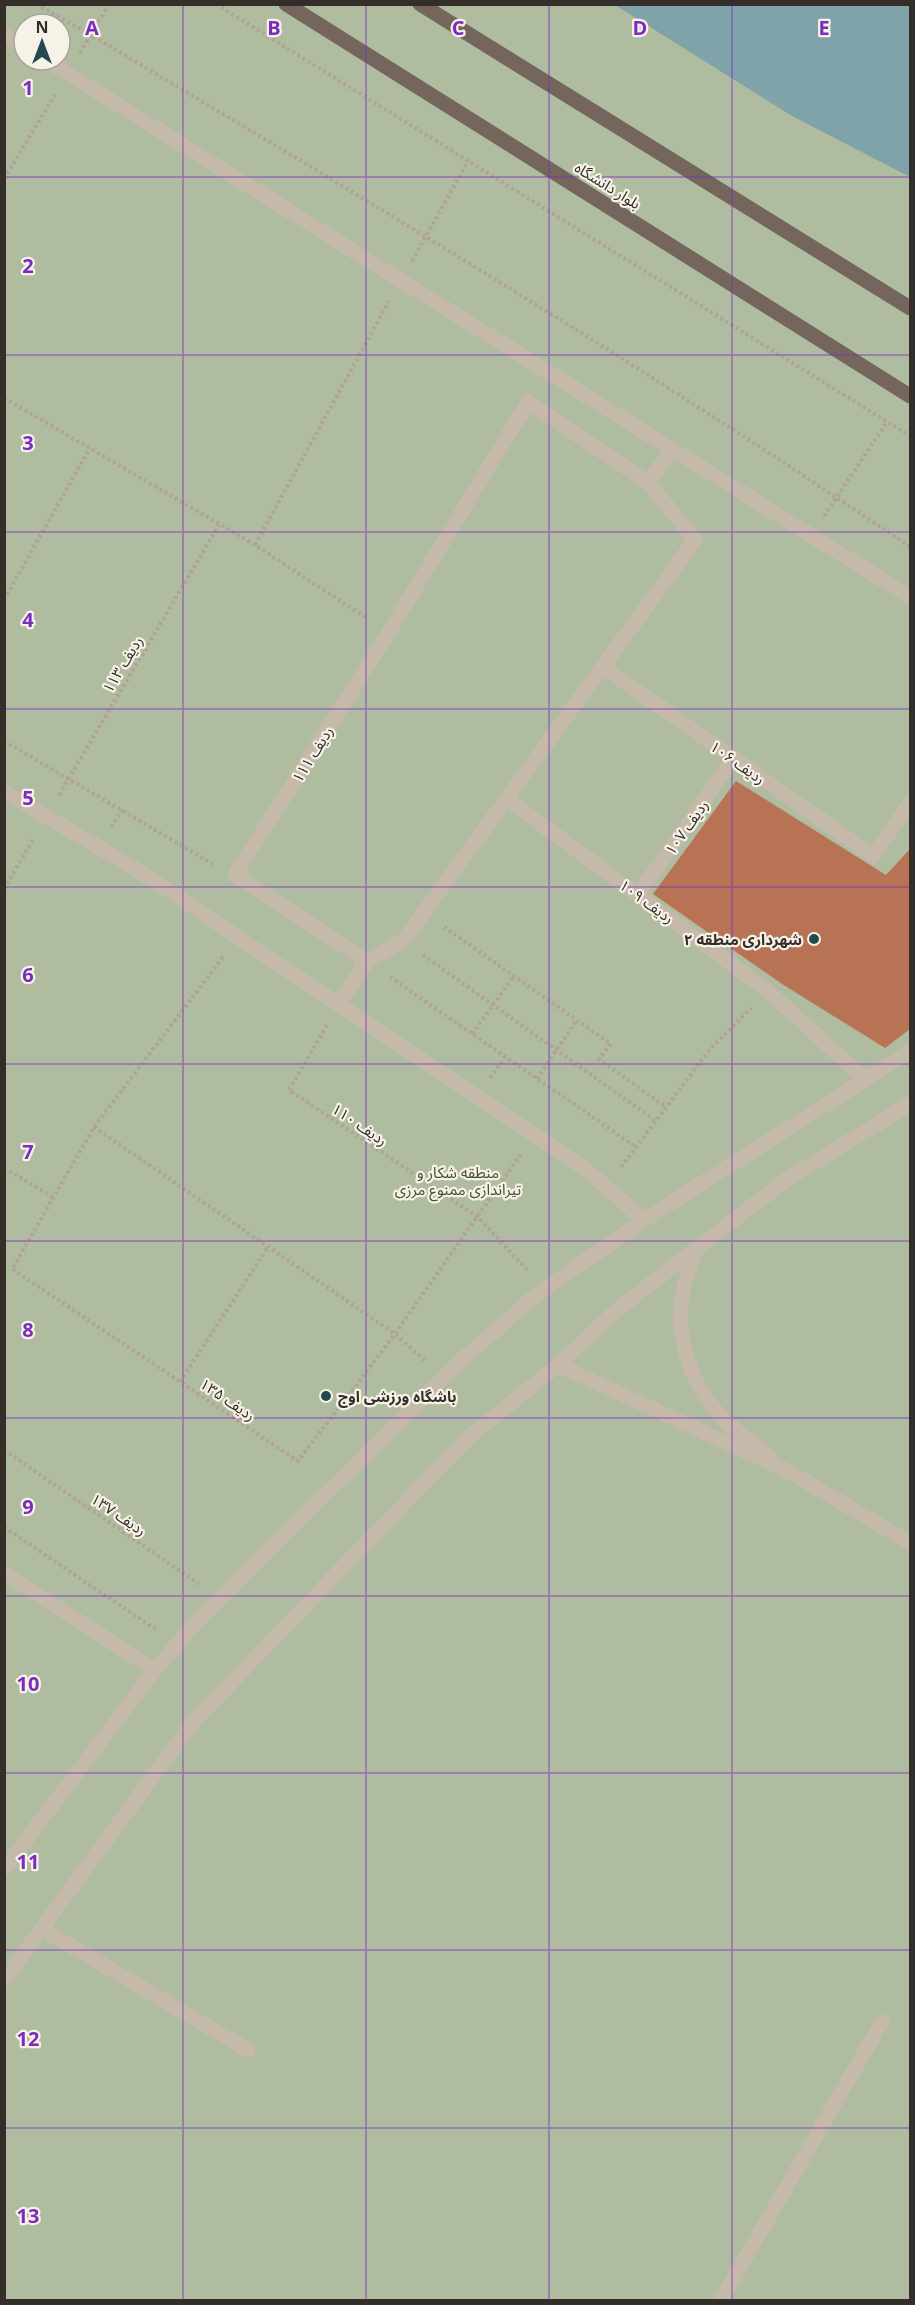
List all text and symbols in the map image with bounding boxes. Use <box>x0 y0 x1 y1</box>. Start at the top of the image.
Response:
north arrow <box>12 12 72 72</box>
text: A <box>85 14 99 41</box>
text: B <box>267 14 281 41</box>
text: C <box>452 14 465 41</box>
text: D <box>633 14 647 41</box>
text: E <box>818 14 830 41</box>
text: N <box>35 16 49 38</box>
text: 1 <box>22 74 34 101</box>
street label: بلوار دانشگاه <box>571 157 645 213</box>
text: 2 <box>22 252 34 279</box>
text: 3 <box>22 429 34 456</box>
text: 4 <box>22 606 34 633</box>
street label: ردیف ۱۱۳ <box>97 632 147 696</box>
street label: ردیف ۱۱۱ <box>287 722 337 786</box>
street label: ردیف ۱۰۶ <box>707 736 769 788</box>
text: 5 <box>22 784 34 811</box>
street label: ردیف ۱۰۷ <box>660 796 712 858</box>
street label: ردیف ۱۰۹ <box>616 874 678 928</box>
place label: شهرداری منطقه ۲ <box>684 929 802 949</box>
marker: شهرداری منطقه ۲ <box>807 932 821 946</box>
text: 6 <box>22 961 34 988</box>
street label: ردیف ۱۱۰ <box>328 1098 392 1150</box>
text: 7 <box>22 1138 34 1165</box>
park label: منطقه شکار و تیراندازی ممنوع مرزی <box>395 1162 521 1202</box>
text: 8 <box>22 1316 34 1343</box>
street label: ردیف ۱۳۵ <box>196 1373 260 1425</box>
place label: باشگاه ورزشی اوج <box>338 1386 456 1408</box>
marker: باشگاه ورزشی اوج <box>319 1389 333 1403</box>
street label: ردیف ۱۳۷ <box>87 1488 151 1540</box>
text: 9 <box>22 1493 34 1520</box>
text: 10 <box>17 1670 39 1697</box>
text: 11 <box>17 1848 39 1875</box>
text: 12 <box>17 2025 39 2052</box>
text: 13 <box>17 2202 39 2229</box>

